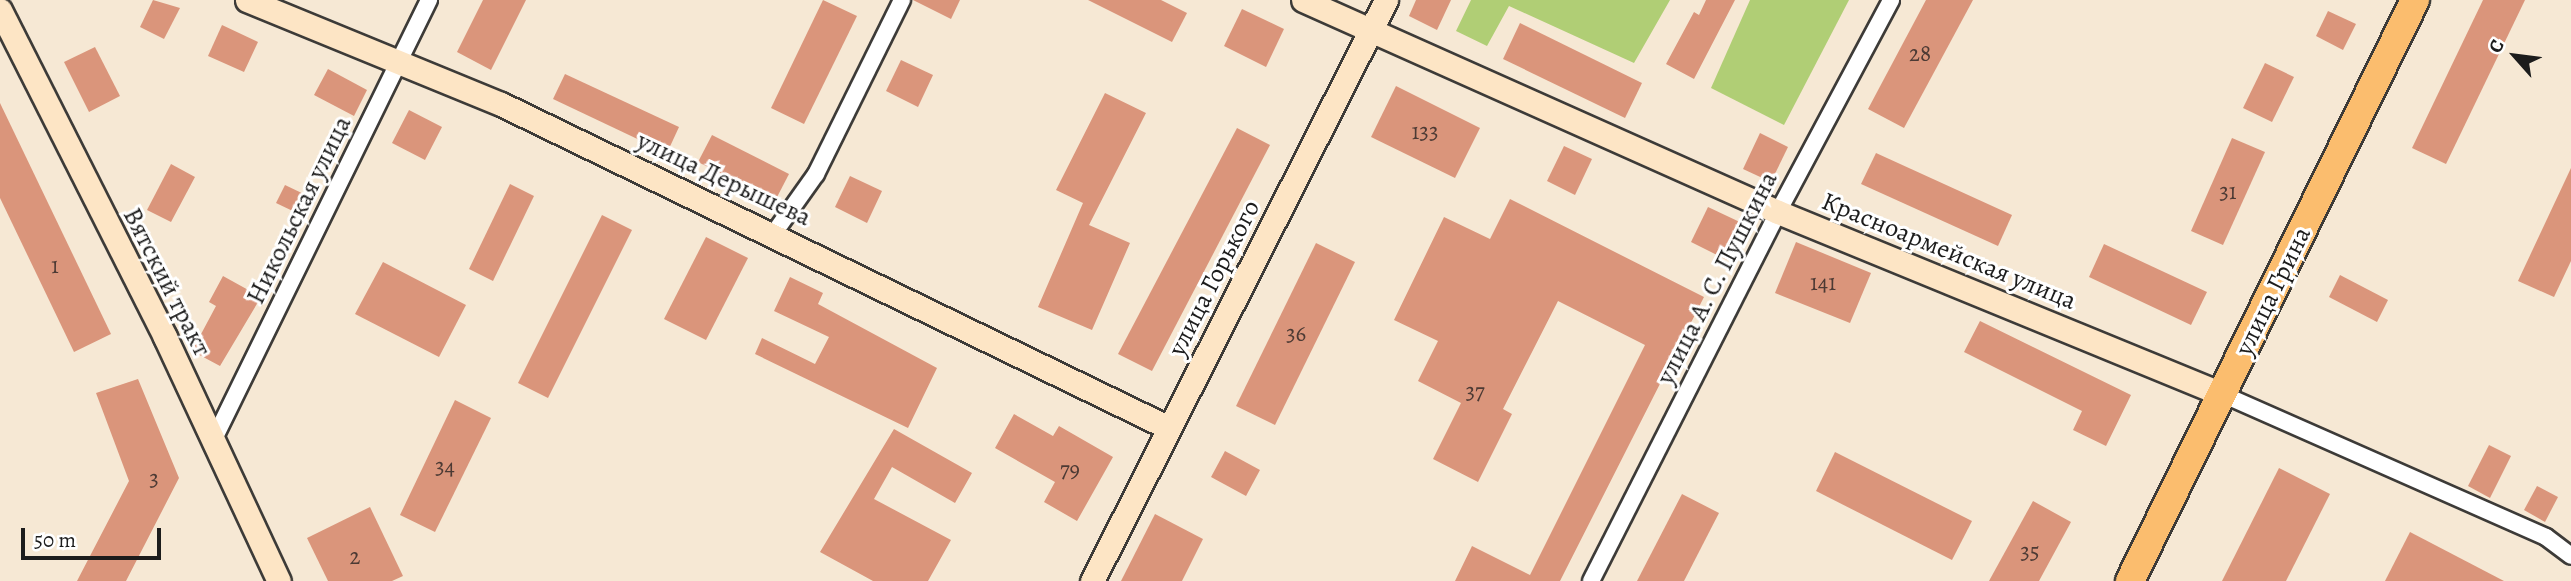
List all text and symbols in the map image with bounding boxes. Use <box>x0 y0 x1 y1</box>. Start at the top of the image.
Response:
north arrow <box>2480 21 2550 91</box>
text: С <box>2482 35 2511 57</box>
house number: 28 <box>1909 40 1931 68</box>
street label: Никольская улица <box>240 111 358 309</box>
house number: 133 <box>1411 118 1439 146</box>
street label: улица Дерышева <box>632 125 816 233</box>
street label: улица А. С. Пушкина <box>1650 166 1784 390</box>
house number: 31 <box>2219 178 2237 206</box>
street label: Красноармейская улица <box>1817 186 2081 316</box>
street label: улица Горького <box>1161 195 1267 361</box>
street label: Вятский тракт <box>116 203 218 361</box>
street label: улица Грина <box>2228 222 2318 360</box>
house number: 1 <box>51 252 59 280</box>
house number: 141 <box>1810 269 1836 297</box>
house number: 36 <box>1286 320 1306 348</box>
house number: 37 <box>1465 378 1485 406</box>
house number: 34 <box>435 453 455 481</box>
house number: 79 <box>1060 456 1080 484</box>
house number: 3 <box>149 465 159 493</box>
scale bar <box>24 514 164 558</box>
text: 50 m <box>34 526 76 554</box>
house number: 35 <box>2020 538 2040 566</box>
house number: 2 <box>350 543 360 571</box>

